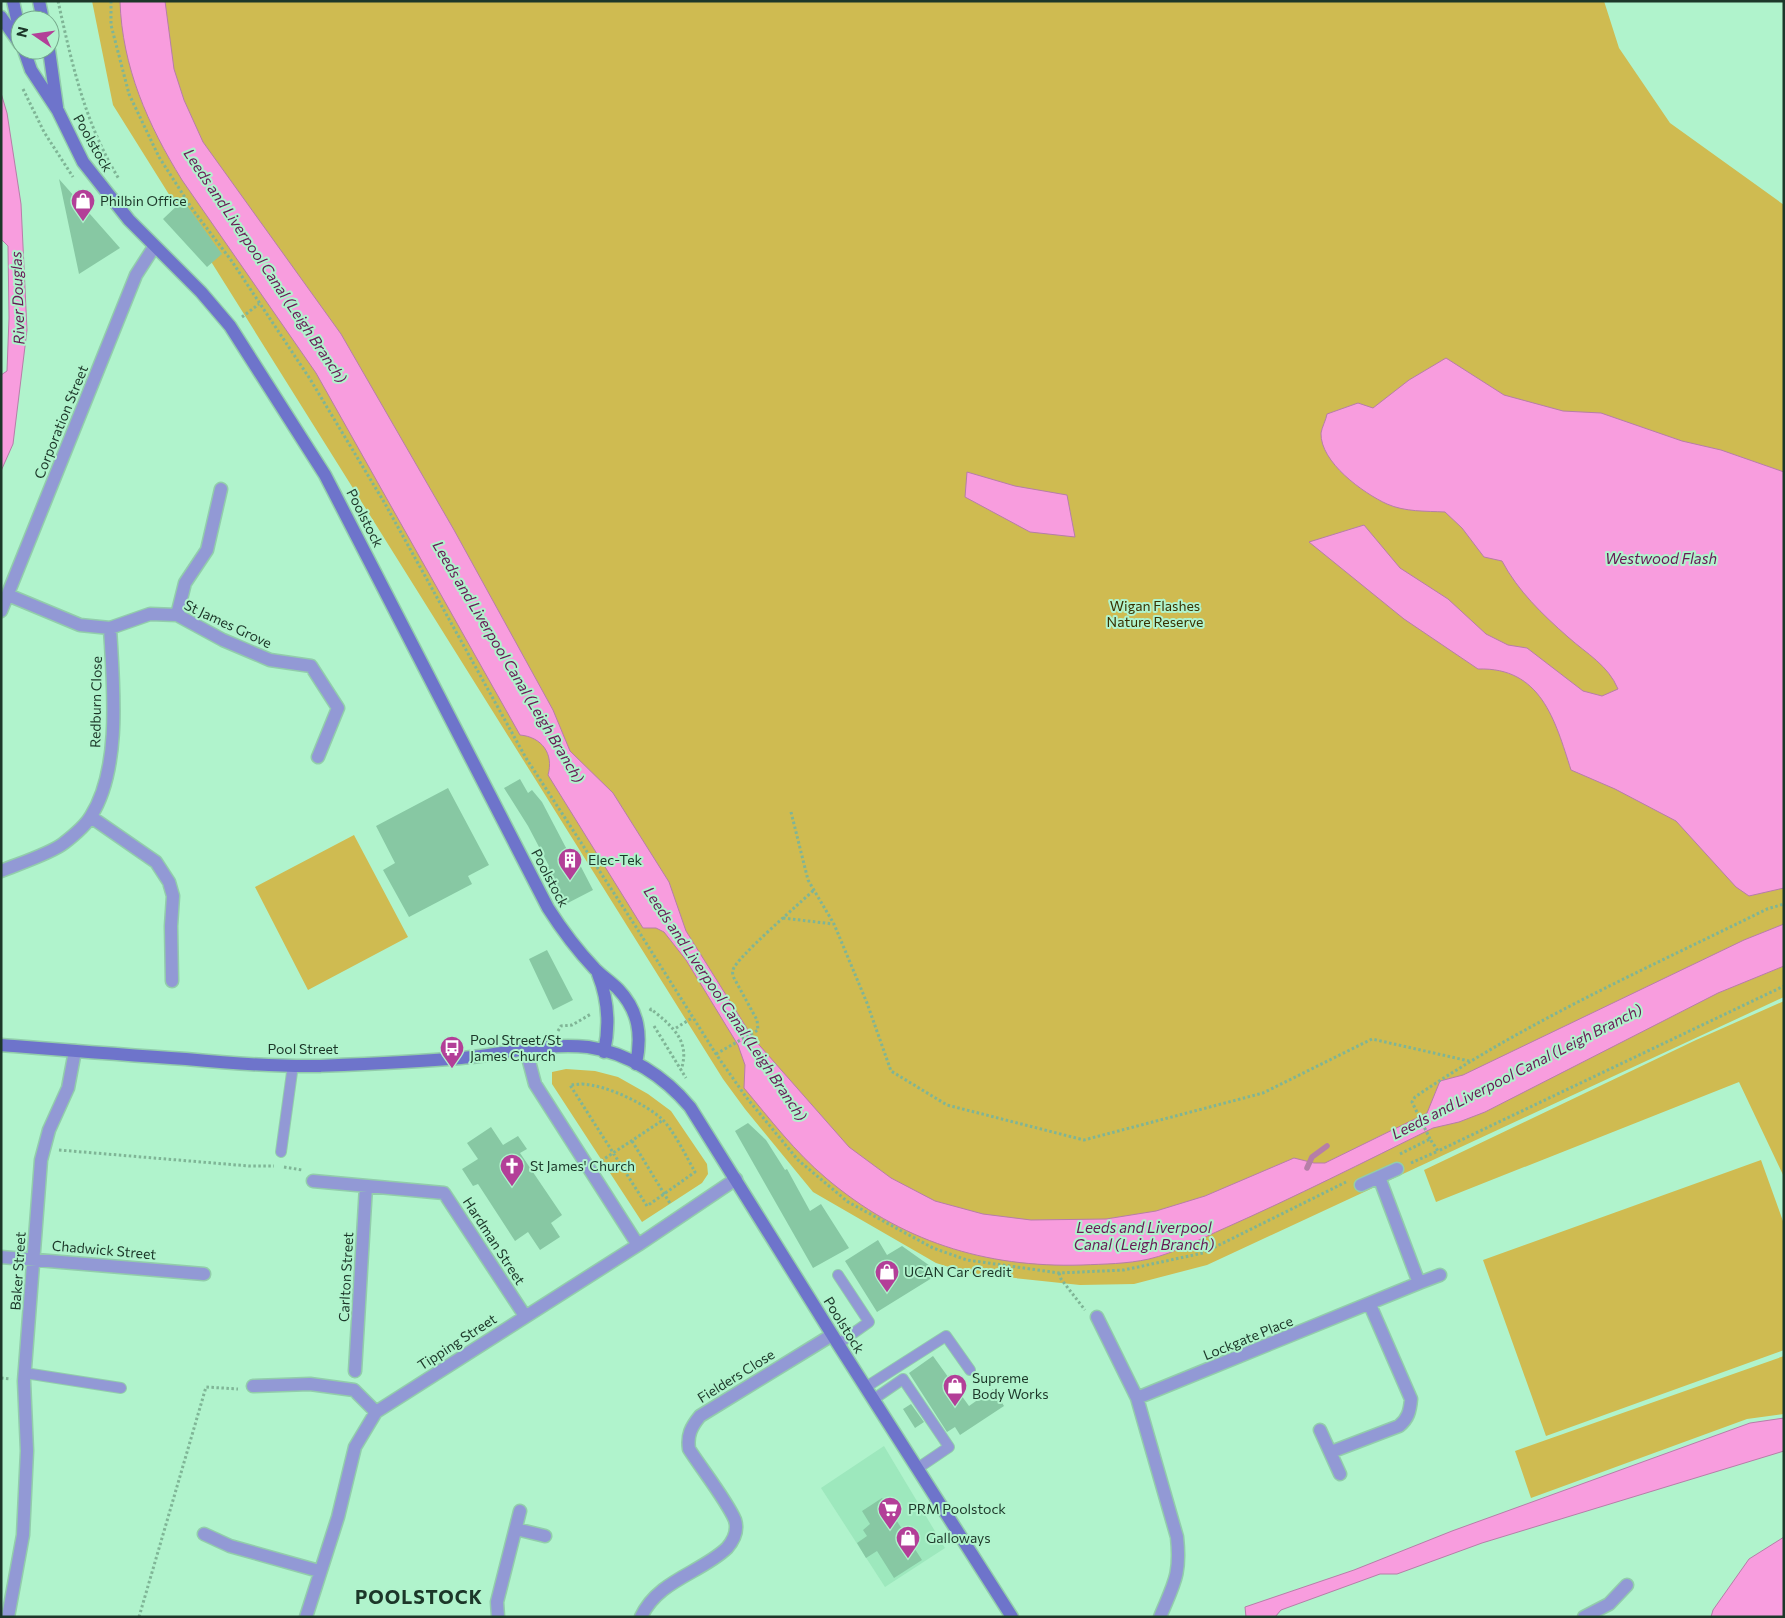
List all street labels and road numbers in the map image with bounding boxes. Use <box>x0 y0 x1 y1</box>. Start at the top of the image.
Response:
street label: Poolstock <box>70 111 117 175</box>
street label: Corporation Street <box>30 362 91 481</box>
street label: Poolstock <box>343 486 388 550</box>
street label: St James Grove <box>182 596 275 651</box>
street label: Redburn Close <box>86 656 105 748</box>
street label: Poolstock <box>528 846 573 910</box>
street label: Pool Street <box>267 1040 339 1057</box>
street label: Hardman Street <box>460 1194 529 1288</box>
street label: Baker Street <box>6 1231 29 1311</box>
street label: Carlton Street <box>335 1231 356 1323</box>
street label: Chadwick Street <box>51 1236 157 1263</box>
street label: Poolstock <box>820 1293 869 1357</box>
street label: Tipping Street <box>414 1310 500 1373</box>
street label: Lockgate Place <box>1200 1312 1295 1363</box>
street label: Fielders Close <box>694 1345 777 1406</box>

